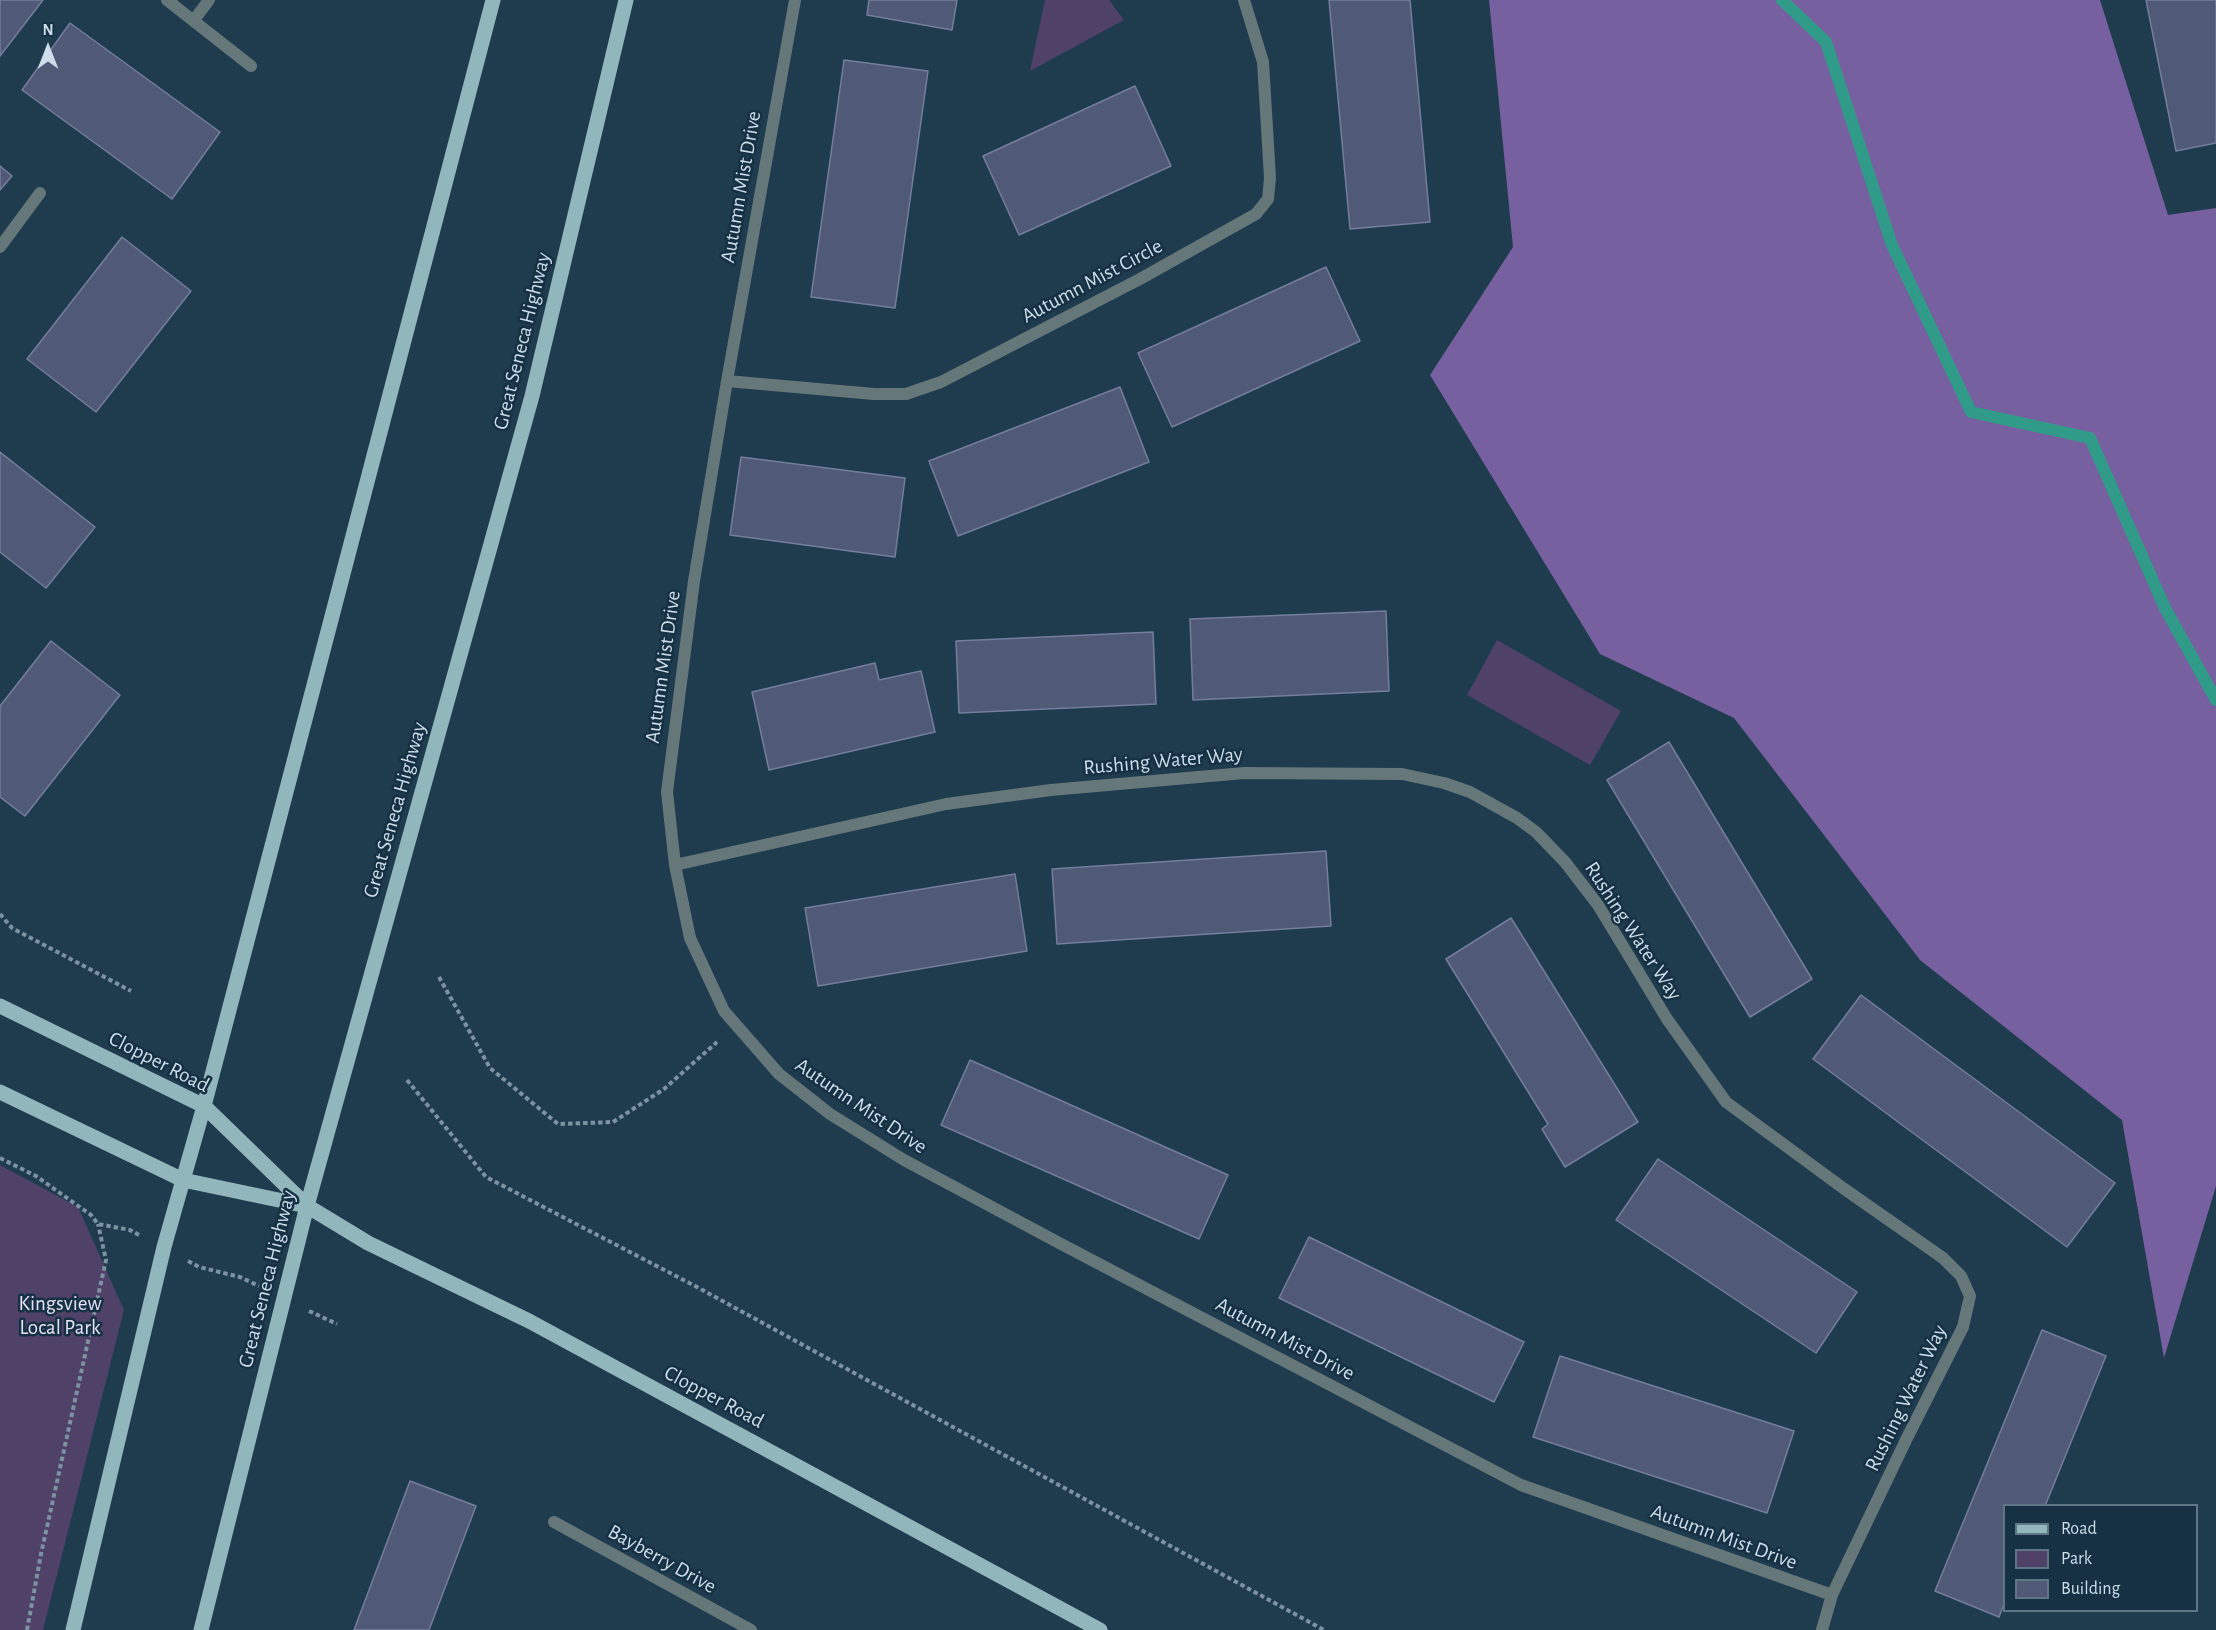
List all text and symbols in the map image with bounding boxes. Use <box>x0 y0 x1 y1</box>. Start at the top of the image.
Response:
north arrow <box>18 18 78 78</box>
text: N <box>42 22 54 38</box>
street label: Autumn Mist Drive <box>715 109 767 265</box>
street label: Autumn Mist Circle <box>1017 233 1167 329</box>
street label: Great Seneca Highway <box>488 250 556 432</box>
street label: Autumn Mist Drive <box>640 589 686 745</box>
street label: Great Seneca Highway <box>358 719 432 901</box>
street label: Rushing Water Way <box>1082 741 1244 781</box>
street label: Rushing Water Way <box>1579 857 1687 1005</box>
street label: Clopper Road <box>104 1026 214 1098</box>
street label: Autumn Mist Drive <box>790 1053 932 1159</box>
street label: Great Seneca Highway <box>233 1188 301 1370</box>
park label: Kingsview Local Park <box>18 1291 102 1341</box>
street label: Autumn Mist Drive <box>1211 1292 1359 1386</box>
street label: Rushing Water Way <box>1860 1321 1952 1475</box>
street label: Clopper Road <box>660 1360 768 1434</box>
street label: Autumn Mist Drive <box>1647 1499 1801 1575</box>
legend <box>2003 1504 2198 1612</box>
street label: Bayberry Drive <box>603 1519 721 1599</box>
text: Road <box>2061 1520 2097 1538</box>
text: Park <box>2061 1550 2092 1568</box>
text: Building <box>2061 1580 2120 1598</box>

